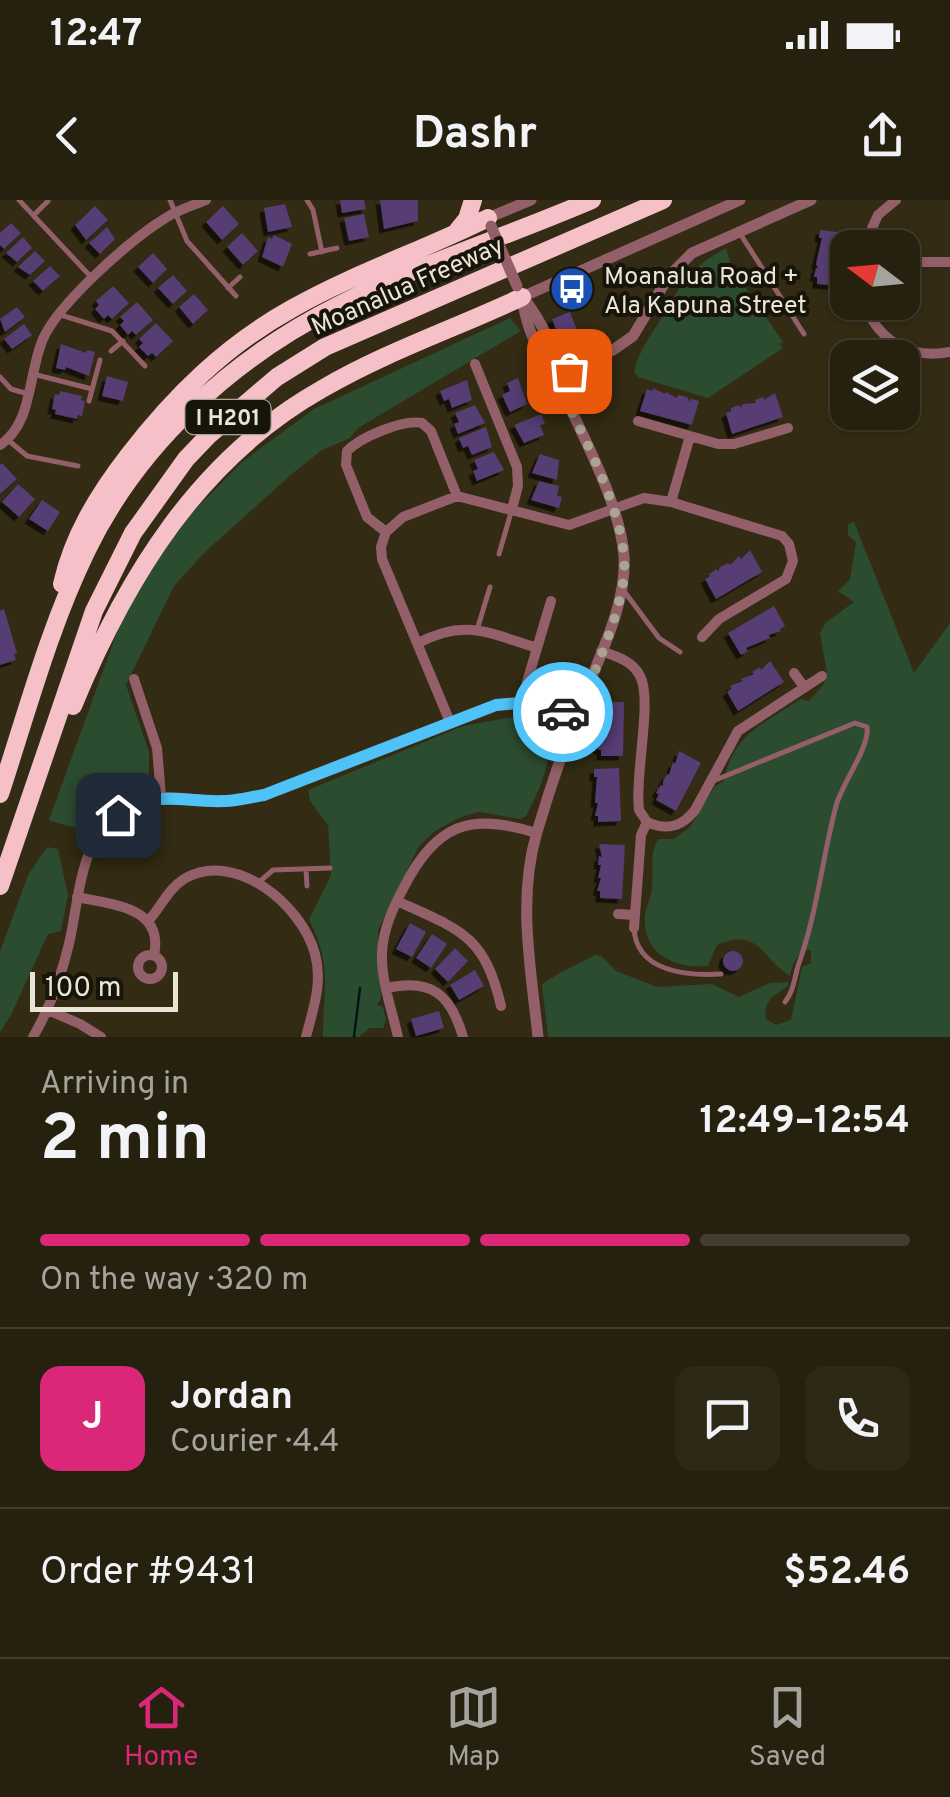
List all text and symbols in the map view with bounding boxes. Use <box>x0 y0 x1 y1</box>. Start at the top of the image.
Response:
text: 12:47 <box>50 11 143 60</box>
text: Dashr <box>413 107 537 164</box>
icon: back <box>40 108 95 163</box>
icon: share <box>855 108 910 163</box>
north arrow <box>830 230 920 320</box>
map controls <box>830 230 920 430</box>
street label: Moanalua Freeway <box>307 231 509 345</box>
place label: Moanalua Road + Ala Kapuna Street <box>604 262 807 323</box>
bus stop icon: Moanalua Road + Ala Kapuna Street <box>549 266 595 312</box>
pin <box>527 329 612 414</box>
button: layers <box>830 340 920 430</box>
icon: bag <box>542 344 597 399</box>
road number: I H201 <box>186 400 270 434</box>
courier <box>513 662 613 762</box>
icon: car <box>536 685 591 740</box>
pin <box>76 773 161 858</box>
icon: home <box>91 788 146 843</box>
scale bar <box>30 967 178 1011</box>
text: 100 m <box>45 971 121 1007</box>
text: Arriving in <box>40 1065 189 1105</box>
text: 12:49–12:54 <box>699 1098 910 1147</box>
text: 2 min <box>40 1101 210 1183</box>
text: On the way · 320 m <box>40 1261 308 1301</box>
button: chat <box>675 1366 780 1471</box>
button: phone <box>805 1366 910 1471</box>
text: Jordan <box>170 1374 293 1423</box>
text: J <box>82 1394 103 1443</box>
text: Courier · 4.4 <box>170 1423 339 1463</box>
text: Order #9431 <box>40 1549 257 1598</box>
text: $52.46 <box>784 1549 910 1598</box>
tab: Home <box>124 1680 198 1776</box>
tab: Map <box>446 1680 501 1776</box>
tab: Saved <box>749 1680 826 1776</box>

